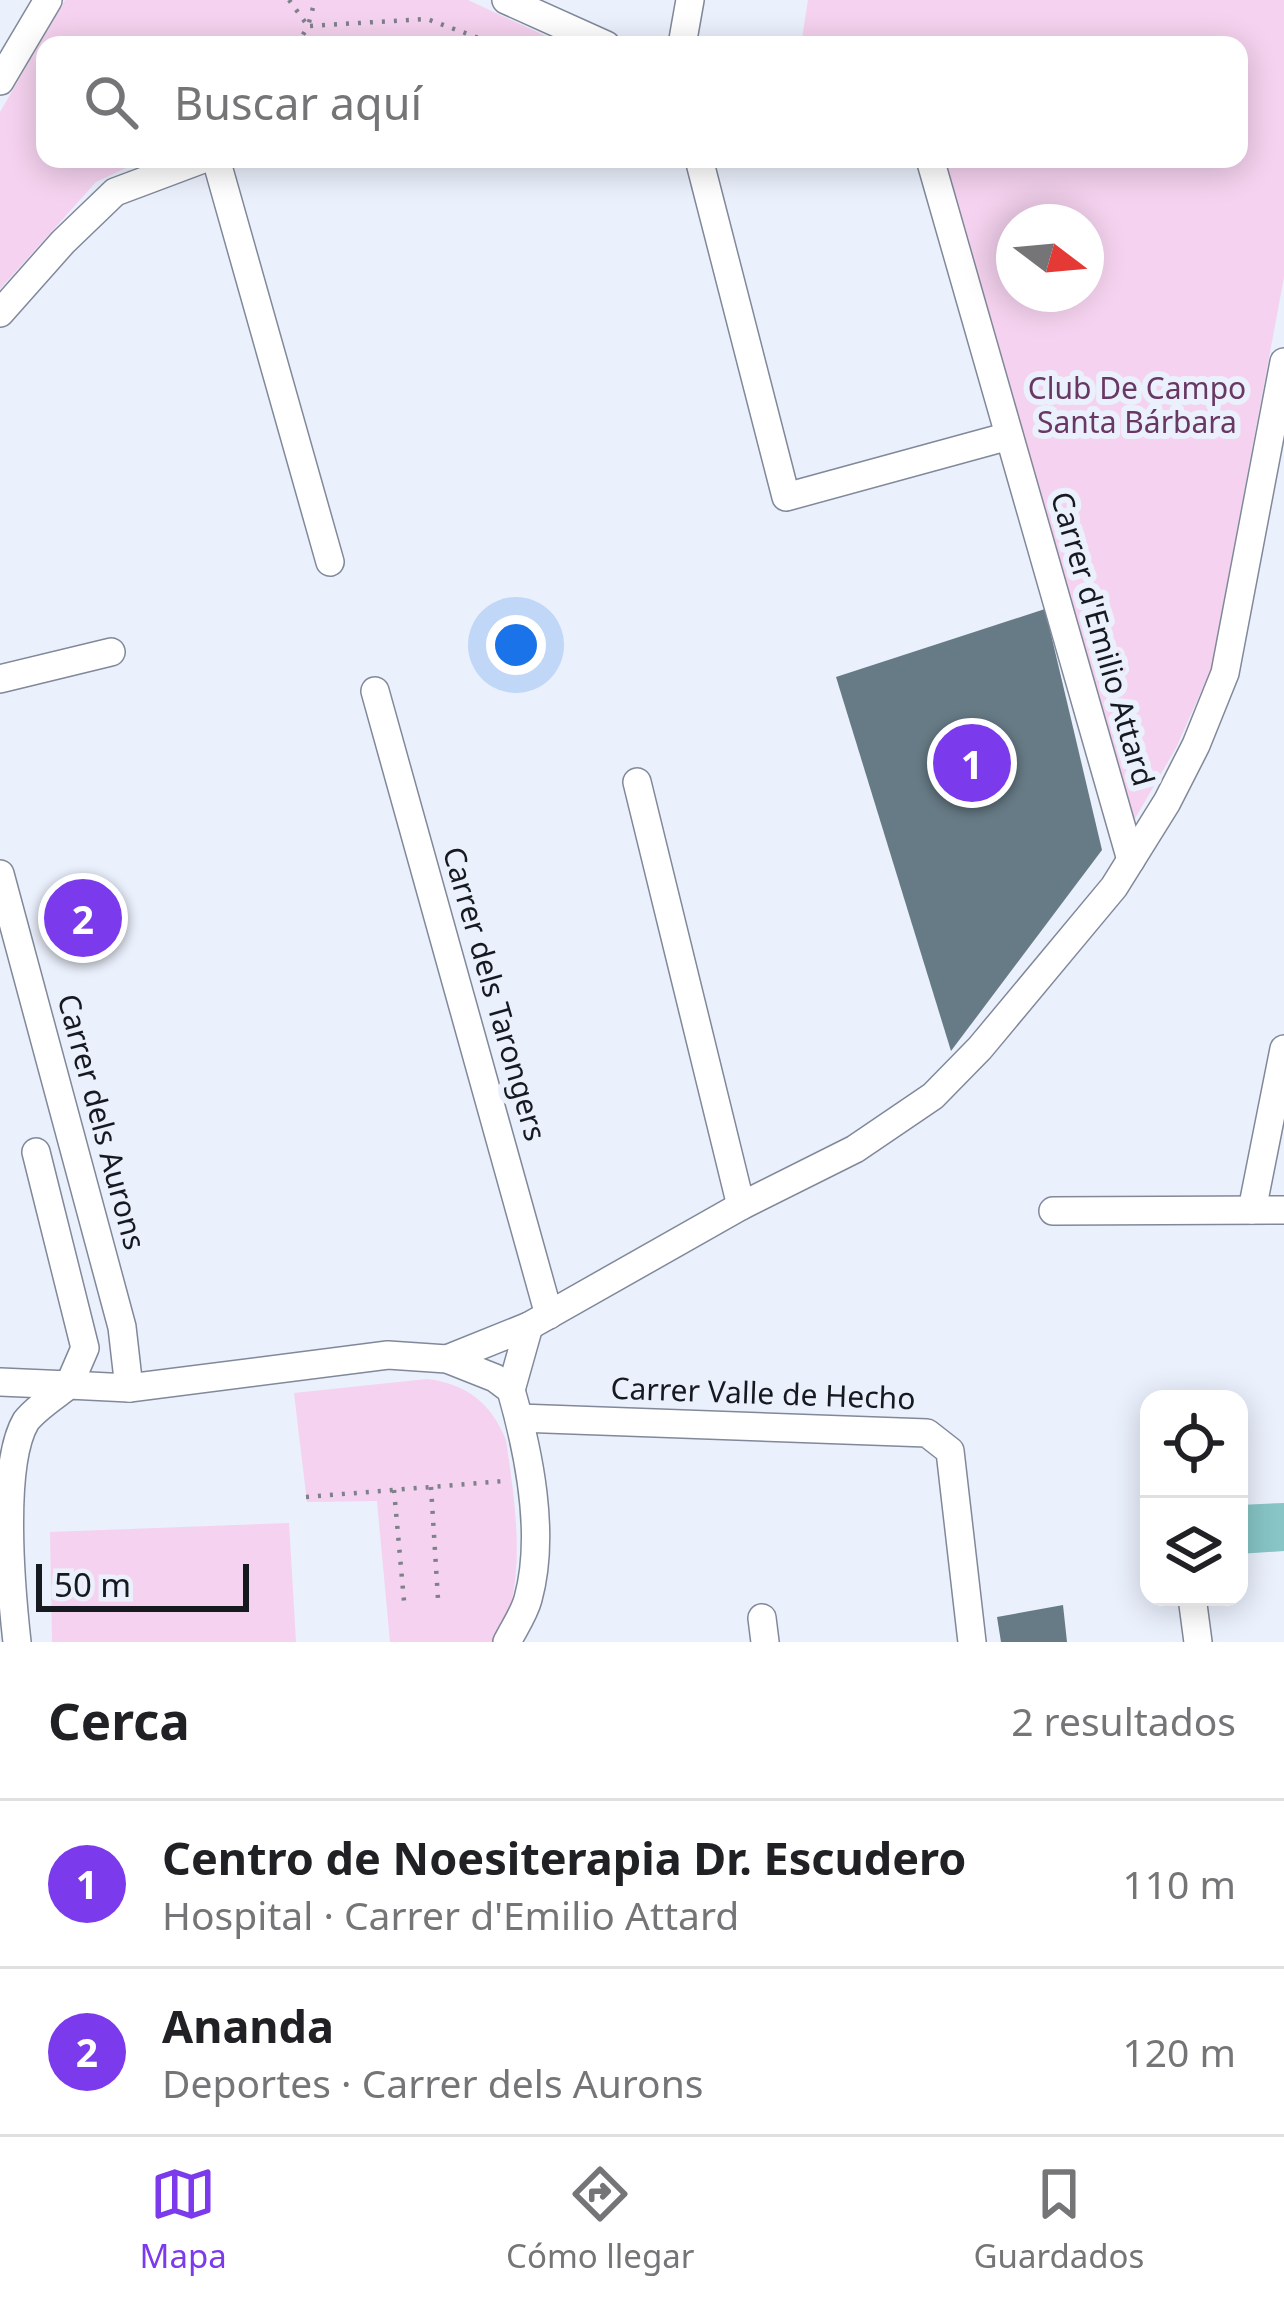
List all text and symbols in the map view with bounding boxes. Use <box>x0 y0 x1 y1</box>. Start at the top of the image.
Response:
search box <box>36 36 1248 168</box>
icon: search <box>78 69 144 135</box>
text: Buscar aquí <box>174 72 422 133</box>
north arrow <box>996 204 1104 312</box>
park label: Club De Campo Santa Bárbara <box>1028 367 1246 442</box>
street label: Carrer d'Emilio Attard <box>1042 487 1165 790</box>
your location <box>486 615 546 675</box>
pin: 1 <box>933 718 1011 808</box>
street label: Carrer dels Tarongers <box>434 842 557 1145</box>
pin: 2 <box>44 873 122 963</box>
street label: Carrer dels Aurons <box>49 989 156 1254</box>
street label: Carrer Valle de Hecho <box>610 1367 916 1418</box>
map controls <box>1140 1390 1248 1606</box>
button: locate <box>1140 1390 1248 1498</box>
button: layers <box>1140 1498 1248 1606</box>
scale bar <box>36 1558 249 1611</box>
text: 50 m <box>54 1562 131 1607</box>
text: Cerca <box>48 1685 190 1755</box>
text: 2 resultados <box>1011 1694 1236 1747</box>
text: Centro de Noesiterapia Dr. Escudero <box>162 1827 966 1888</box>
text: 1 <box>76 1857 98 1910</box>
text: 110 m <box>1122 1857 1236 1910</box>
text: Hospital · Carrer d'Emilio Attard <box>162 1888 739 1941</box>
text: Ananda <box>162 1995 334 2056</box>
text: 2 <box>76 2025 98 2078</box>
text: 120 m <box>1122 2025 1236 2078</box>
text: Deportes · Carrer dels Aurons <box>162 2056 703 2109</box>
tab: Mapa <box>140 2161 227 2278</box>
tab: Cómo llegar <box>506 2161 694 2278</box>
tab: Guardados <box>974 2161 1144 2278</box>

